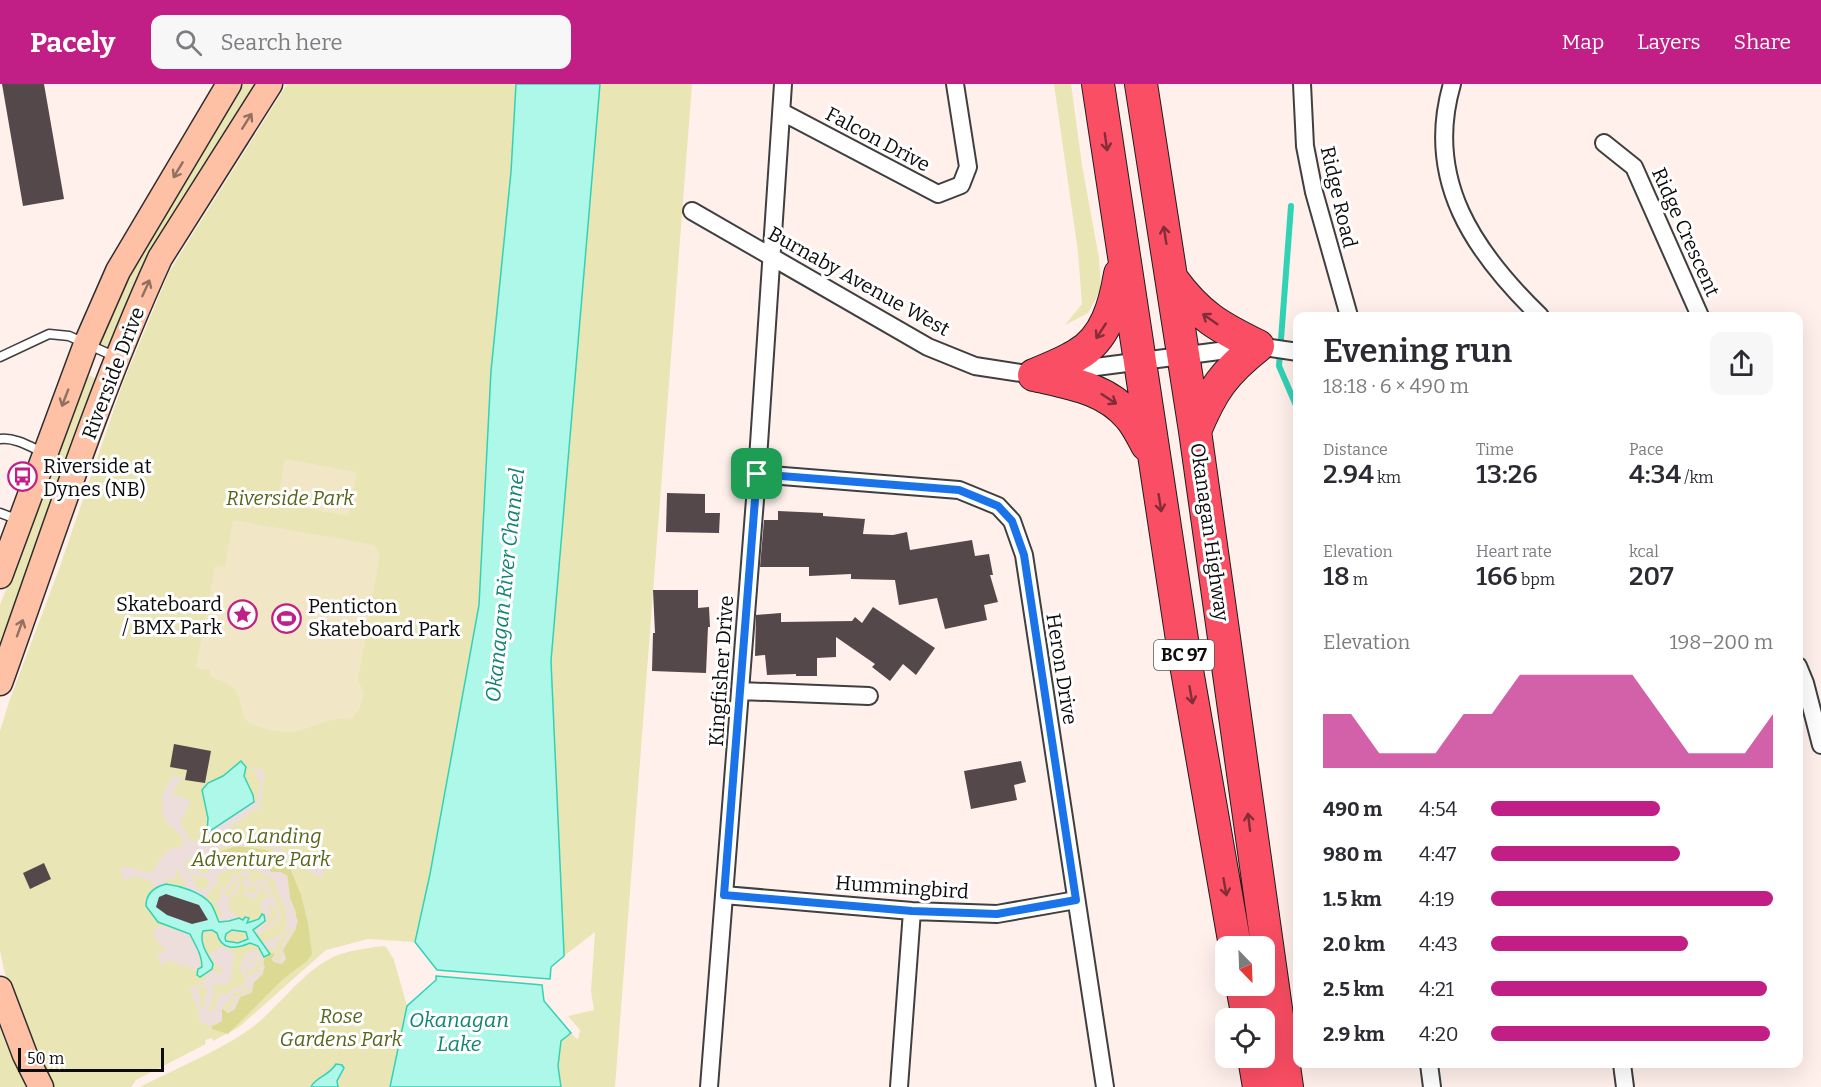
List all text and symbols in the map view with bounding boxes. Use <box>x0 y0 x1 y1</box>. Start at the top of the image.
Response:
search box <box>151 15 571 69</box>
text: Pacely <box>30 26 115 59</box>
icon: search <box>172 26 205 59</box>
text: Search here <box>220 29 343 56</box>
text: Map <box>1562 29 1604 55</box>
text: Layers <box>1637 29 1701 55</box>
text: Share <box>1734 29 1791 55</box>
street label: Falcon Drive <box>822 101 934 177</box>
one-way arrow <box>241 113 253 130</box>
one-way arrow <box>1101 132 1112 151</box>
street label: Ridge Road <box>1316 144 1362 250</box>
one-way arrow <box>171 161 183 178</box>
street label: Ridge Crescent <box>1647 164 1725 300</box>
street label: Burnaby Avenue West <box>764 221 954 341</box>
one-way arrow <box>1160 226 1171 245</box>
one-way arrow <box>141 279 152 298</box>
street label: Riverside Drive <box>77 303 149 443</box>
one-way arrow <box>1203 313 1219 325</box>
one-way arrow <box>1094 322 1107 339</box>
text: Evening run <box>1323 331 1512 371</box>
button: share <box>1710 332 1773 395</box>
text: 18:18 · 6 × 490 m <box>1323 374 1469 398</box>
one-way arrow <box>59 388 70 407</box>
one-way arrow <box>1101 393 1118 406</box>
text: Distance <box>1323 440 1388 459</box>
text: Time <box>1476 440 1514 459</box>
text: Pace <box>1629 440 1664 459</box>
street label: Okanagan Highway <box>1186 441 1234 623</box>
pin <box>731 448 782 499</box>
place label: Riverside at Dynes (NB) <box>43 454 152 501</box>
icon: arrive <box>740 457 773 490</box>
text: 2.94 <box>1323 459 1374 490</box>
text: 13:26 <box>1476 459 1538 490</box>
text: 4:34 <box>1629 459 1681 490</box>
bus stop icon: Riverside at Dynes (NB) <box>6 461 38 493</box>
water label: Okanagan River Channel <box>480 466 530 703</box>
text: km <box>1374 468 1401 487</box>
text: /km <box>1681 468 1714 487</box>
park label: Riverside Park <box>226 486 354 510</box>
one-way arrow <box>1155 492 1166 512</box>
text: Elevation <box>1323 542 1393 561</box>
text: Heart rate <box>1476 542 1552 561</box>
text: kcal <box>1629 542 1659 561</box>
text: 18 <box>1323 561 1350 592</box>
text: 166 <box>1476 561 1518 592</box>
text: 207 <box>1629 561 1674 592</box>
text: m <box>1350 570 1368 589</box>
text: bpm <box>1518 570 1555 589</box>
place label: Skateboard / BMX Park <box>116 592 223 639</box>
place label: Penticton Skateboard Park <box>308 594 461 641</box>
street label: Kingfisher Drive <box>704 595 738 747</box>
place icon: Skateboard / BMX Park <box>227 599 259 631</box>
sports icon: Penticton Skateboard Park <box>271 602 303 634</box>
street label: Heron Drive <box>1041 612 1083 726</box>
one-way arrow <box>15 619 26 638</box>
text: Elevation <box>1323 630 1410 654</box>
text: 198–200 m <box>1670 630 1773 654</box>
road number: BC 97 <box>1154 640 1214 670</box>
one-way arrow <box>1186 685 1197 705</box>
text: 490 m <box>1323 797 1382 821</box>
text: 4:54 <box>1419 797 1457 821</box>
one-way arrow <box>1244 813 1255 833</box>
park label: Loco Landing Adventure Park <box>190 824 331 871</box>
text: 980 m <box>1323 842 1382 866</box>
text: 4:47 <box>1419 842 1456 866</box>
street label: Hummingbird <box>834 870 970 904</box>
one-way arrow <box>1220 877 1231 897</box>
text: 1.5 km <box>1323 887 1382 911</box>
text: 4:19 <box>1419 887 1455 911</box>
text: 2.0 km <box>1323 932 1385 956</box>
text: 4:43 <box>1419 932 1458 956</box>
north arrow <box>1215 936 1275 996</box>
map controls <box>1215 936 1275 1068</box>
text: 2.5 km <box>1323 977 1384 1001</box>
text: 4:21 <box>1419 977 1454 1001</box>
park label: Rose Gardens Park <box>280 1004 403 1051</box>
water label: Okanagan Lake <box>409 1007 509 1057</box>
button: locate <box>1215 1008 1275 1068</box>
text: 2.9 km <box>1323 1022 1385 1046</box>
text: 4:20 <box>1419 1022 1459 1046</box>
scale bar <box>18 1045 164 1072</box>
text: 50 m <box>27 1049 64 1068</box>

